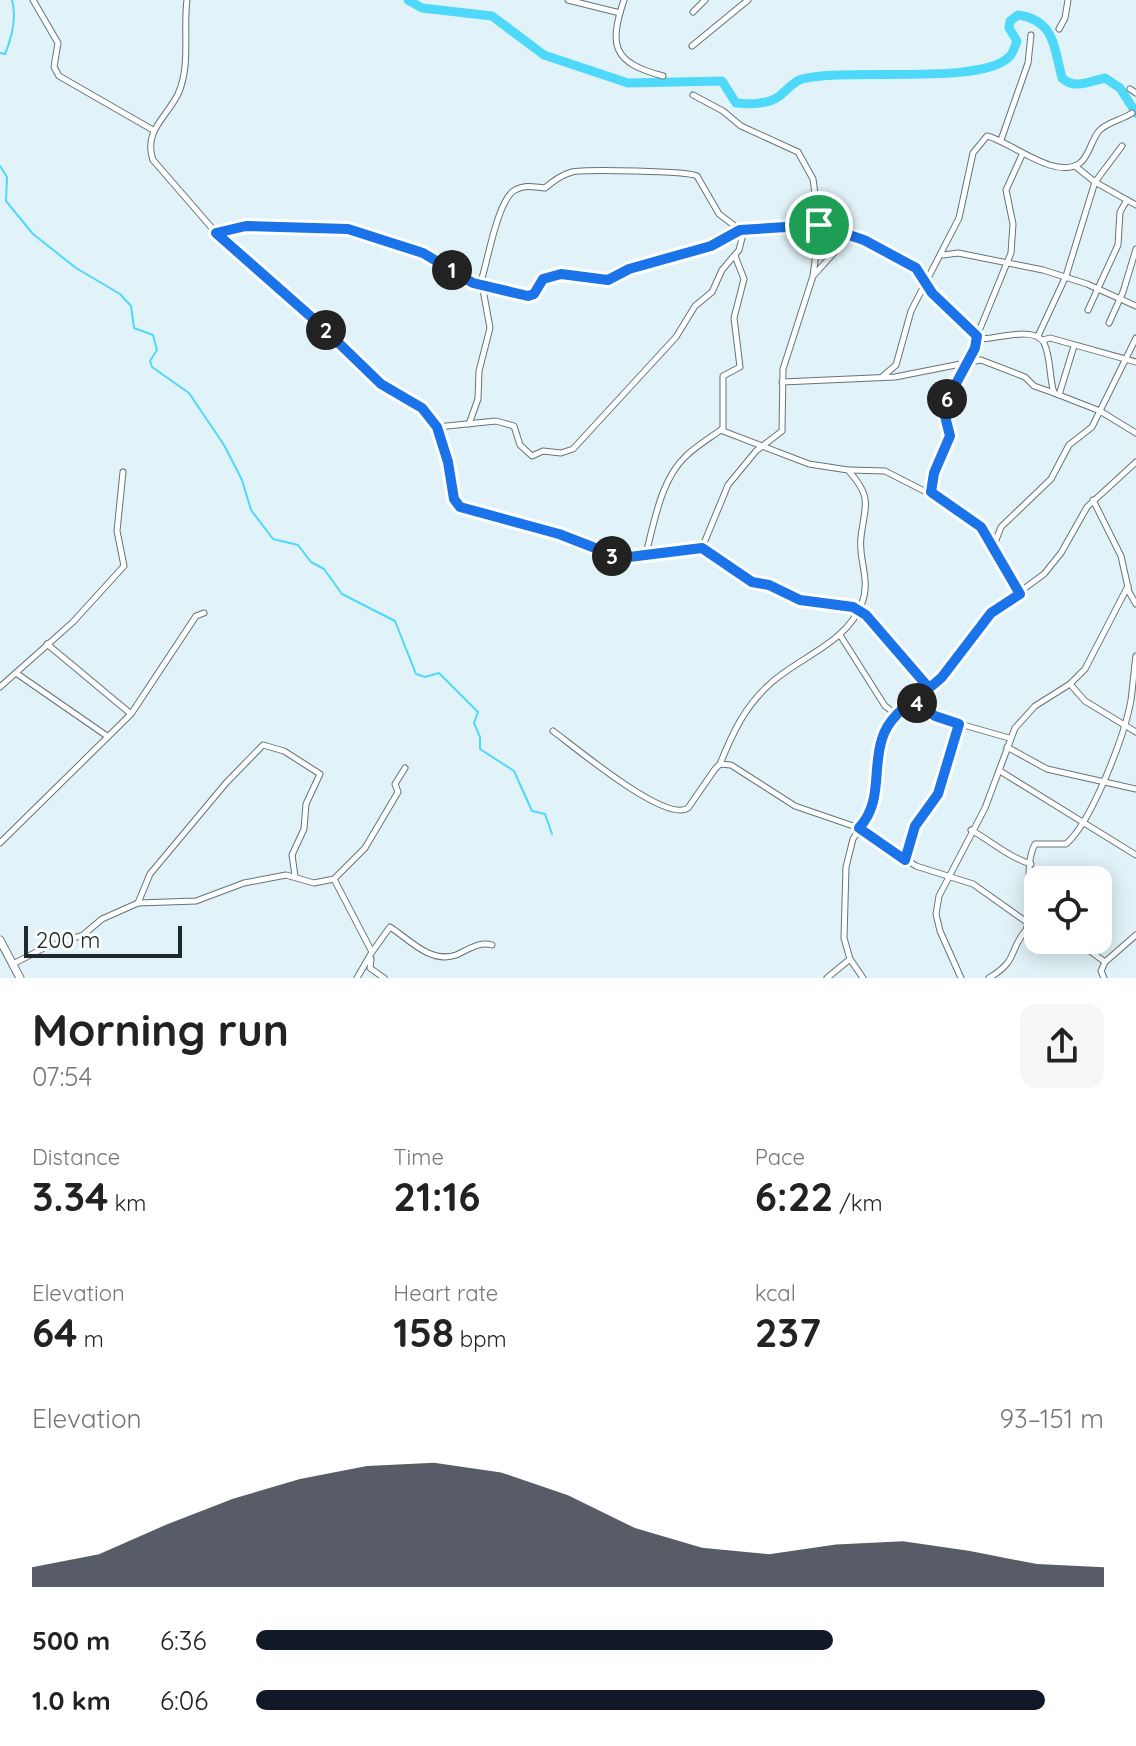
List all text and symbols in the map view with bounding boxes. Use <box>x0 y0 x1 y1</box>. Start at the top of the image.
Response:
pin <box>785 191 853 259</box>
icon: arrive <box>797 203 841 247</box>
pin: 1 <box>432 250 472 290</box>
text: 1 <box>448 256 456 284</box>
pin: 2 <box>306 310 346 350</box>
text: 2 <box>320 316 332 344</box>
pin: 6 <box>927 379 967 419</box>
text: 6 <box>941 385 953 413</box>
pin: 3 <box>592 536 632 576</box>
text: 3 <box>606 542 618 570</box>
pin: 4 <box>897 683 937 723</box>
text: 4 <box>911 689 923 717</box>
map controls <box>1024 866 1112 954</box>
button: locate <box>1024 866 1112 954</box>
scale bar <box>24 922 182 958</box>
text: 200 m <box>36 926 100 954</box>
text: Morning run <box>32 1002 289 1057</box>
button: share <box>1020 1004 1104 1088</box>
text: 07:54 <box>32 1060 92 1093</box>
text: Distance <box>32 1143 120 1171</box>
text: Time <box>393 1143 444 1171</box>
text: Pace <box>755 1143 805 1171</box>
text: 3.34 <box>32 1171 108 1221</box>
text: 21:16 <box>393 1171 480 1221</box>
text: 6:22 <box>755 1171 833 1221</box>
text: km <box>108 1189 146 1217</box>
text: /km <box>833 1189 883 1217</box>
text: Elevation <box>32 1279 125 1307</box>
text: Heart rate <box>393 1279 498 1307</box>
text: kcal <box>755 1279 796 1307</box>
text: 64 <box>32 1307 78 1357</box>
text: 158 <box>393 1307 454 1357</box>
text: 237 <box>755 1307 821 1357</box>
text: m <box>78 1325 104 1353</box>
text: bpm <box>454 1325 507 1353</box>
text: Elevation <box>32 1402 142 1435</box>
text: 93–151 m <box>1000 1402 1104 1435</box>
text: 500 m <box>32 1624 110 1657</box>
text: 6:36 <box>160 1624 206 1657</box>
text: 1.0 km <box>32 1684 111 1717</box>
text: 6:06 <box>160 1684 208 1717</box>

